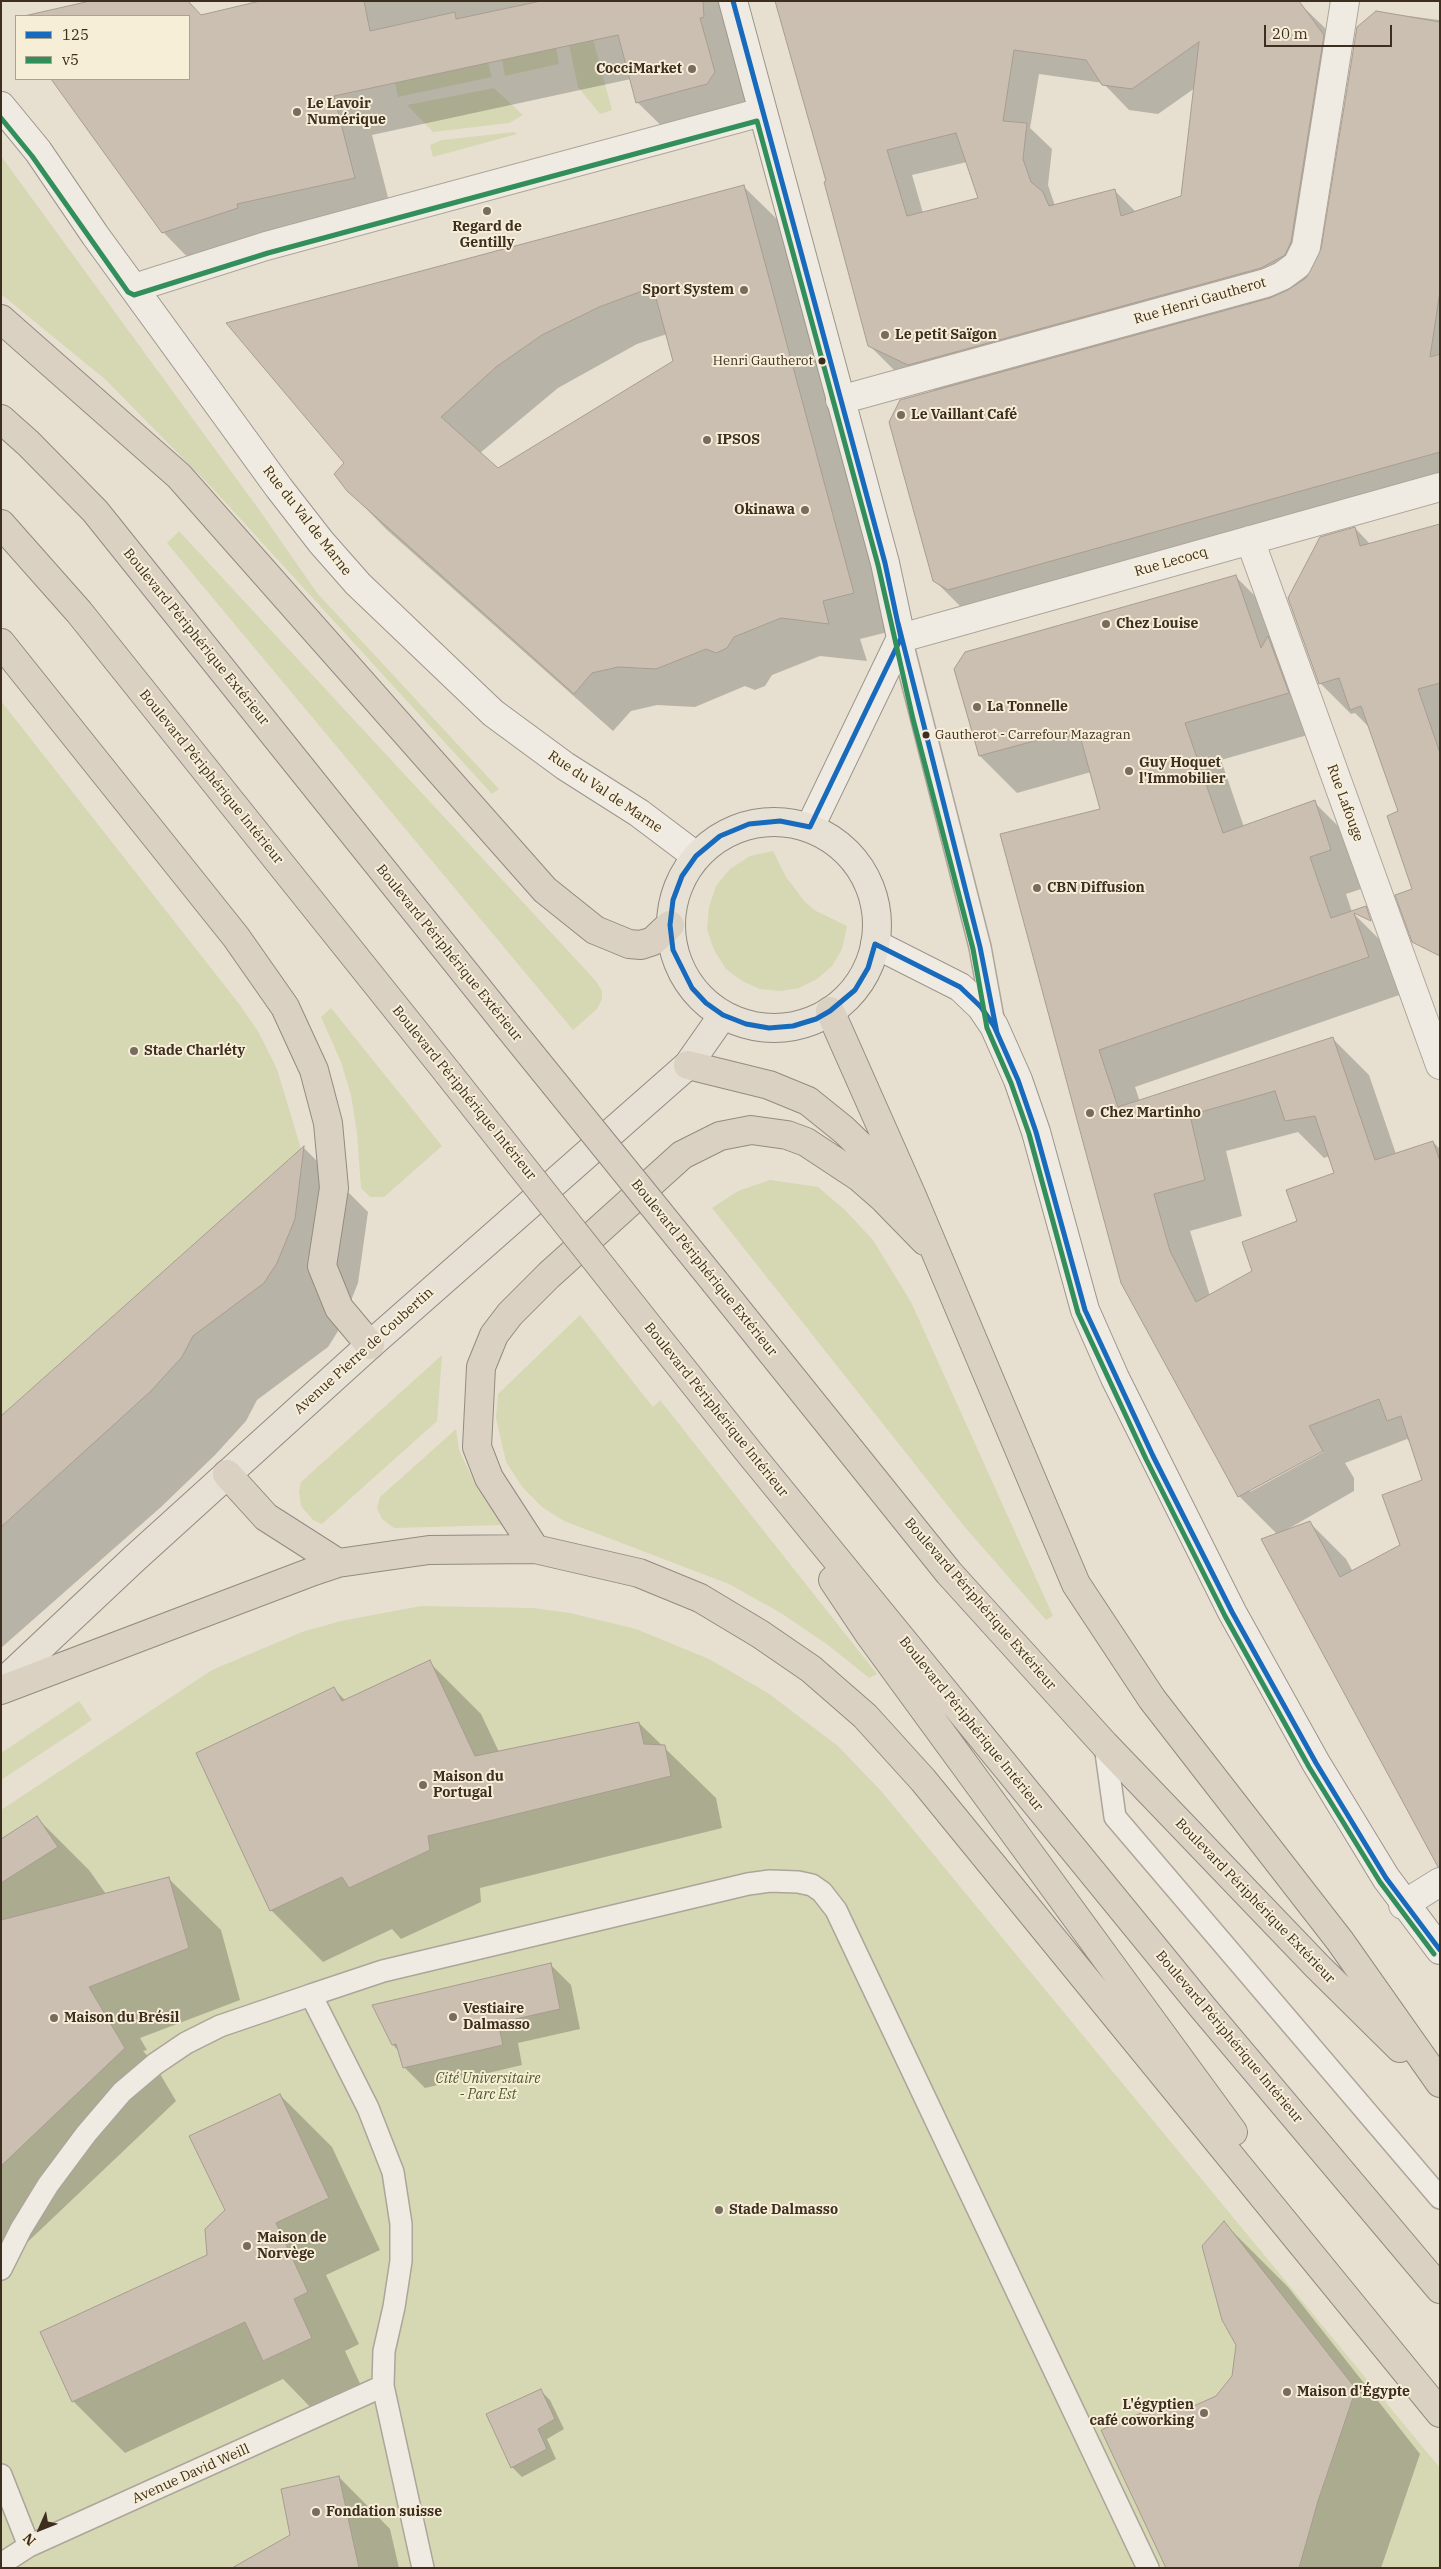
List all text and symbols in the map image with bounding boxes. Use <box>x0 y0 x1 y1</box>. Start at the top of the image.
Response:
legend <box>15 15 190 80</box>
scale bar <box>1266 15 1394 47</box>
text: 20 m <box>1272 24 1308 43</box>
text: 125 <box>62 25 89 44</box>
text: v5 <box>62 50 79 69</box>
place label: CocciMarket <box>596 61 682 77</box>
marker: CocciMarket <box>686 63 698 75</box>
place label: Le Lavoir Numérique <box>307 96 386 128</box>
marker: Le Lavoir Numérique <box>291 106 303 118</box>
marker: Regard de Gentilly <box>481 205 493 217</box>
place label: Regard de Gentilly <box>452 219 522 252</box>
street label: Rue Henri Gautherot <box>1132 274 1268 328</box>
place label: Sport System <box>642 282 734 298</box>
marker: Sport System <box>738 284 750 296</box>
place label: Le petit Saïgon <box>895 327 997 343</box>
marker: Le petit Saïgon <box>879 329 891 341</box>
place label: Henri Gautherot <box>713 353 813 369</box>
marker: Henri Gautherot <box>817 356 827 366</box>
place label: Le Vaillant Café <box>911 407 1017 423</box>
marker: Le Vaillant Café <box>895 409 907 421</box>
place label: IPSOS <box>717 432 760 448</box>
marker: IPSOS <box>701 434 713 446</box>
street label: Rue du Val de Marne <box>259 463 355 579</box>
place label: Okinawa <box>734 502 795 518</box>
marker: Okinawa <box>799 504 811 516</box>
street label: Rue Lecocq <box>1133 544 1209 580</box>
street label: Boulevard Périphérique Extérieur <box>119 545 273 729</box>
place label: Chez Louise <box>1116 616 1198 632</box>
marker: Chez Louise <box>1100 618 1112 630</box>
street label: Boulevard Périphérique Intérieur <box>135 686 287 868</box>
place label: La Tonnelle <box>987 699 1068 715</box>
marker: La Tonnelle <box>971 701 983 713</box>
place label: Gautherot - Carrefour Mazagran <box>935 727 1131 743</box>
marker: Gautherot - Carrefour Mazagran <box>921 730 931 740</box>
street label: Rue du Val de Marne <box>545 747 665 837</box>
place label: Guy Hoquet l'Immobilier <box>1139 755 1226 788</box>
street label: Rue Lafouge <box>1323 762 1367 844</box>
marker: Guy Hoquet l'Immobilier <box>1123 765 1135 777</box>
street label: Boulevard Périphérique Extérieur <box>372 861 526 1045</box>
place label: CBN Diffusion <box>1047 880 1145 896</box>
marker: CBN Diffusion <box>1031 882 1043 894</box>
street label: Boulevard Périphérique Intérieur <box>388 1002 540 1184</box>
place label: Stade Charléty <box>144 1043 245 1059</box>
marker: Stade Charléty <box>128 1045 140 1057</box>
place label: Chez Martinho <box>1100 1105 1201 1121</box>
marker: Chez Martinho <box>1084 1107 1096 1119</box>
street label: Boulevard Périphérique Extérieur <box>627 1176 781 1360</box>
street label: Avenue Pierre de Coubertin <box>291 1284 437 1418</box>
street label: Boulevard Périphérique Intérieur <box>640 1319 792 1501</box>
street label: Boulevard Périphérique Extérieur <box>901 1514 1059 1694</box>
street label: Boulevard Périphérique Intérieur <box>895 1633 1047 1815</box>
place label: Maison du Portugal <box>433 1769 504 1801</box>
marker: Maison du Portugal <box>417 1779 429 1791</box>
street label: Boulevard Périphérique Extérieur <box>1172 1815 1338 1987</box>
street label: Boulevard Périphérique Intérieur <box>1152 1947 1306 2127</box>
place label: Vestiaire Dalmasso <box>463 2001 530 2034</box>
place label: Maison du Brésil <box>64 2010 179 2026</box>
marker: Vestiaire Dalmasso <box>447 2011 459 2023</box>
marker: Maison du Brésil <box>48 2012 60 2024</box>
park label: Cité Universitaire - Parc Est <box>435 2071 541 2104</box>
place label: Stade Dalmasso <box>729 2202 838 2218</box>
marker: Stade Dalmasso <box>713 2204 725 2216</box>
place label: Maison de Norvège <box>257 2230 327 2262</box>
marker: Maison de Norvège <box>241 2240 253 2252</box>
place label: Maison d'Égypte <box>1297 2384 1410 2400</box>
marker: Maison d'Égypte <box>1281 2386 1293 2398</box>
place label: L'égyptien café coworking <box>1089 2397 1194 2430</box>
marker: L'égyptien café coworking <box>1198 2407 1210 2419</box>
street label: Avenue David Weill <box>130 2441 252 2507</box>
north arrow <box>15 2504 65 2554</box>
place label: Fondation suisse <box>326 2504 442 2520</box>
marker: Fondation suisse <box>310 2506 322 2518</box>
text: N <box>19 2529 40 2550</box>

